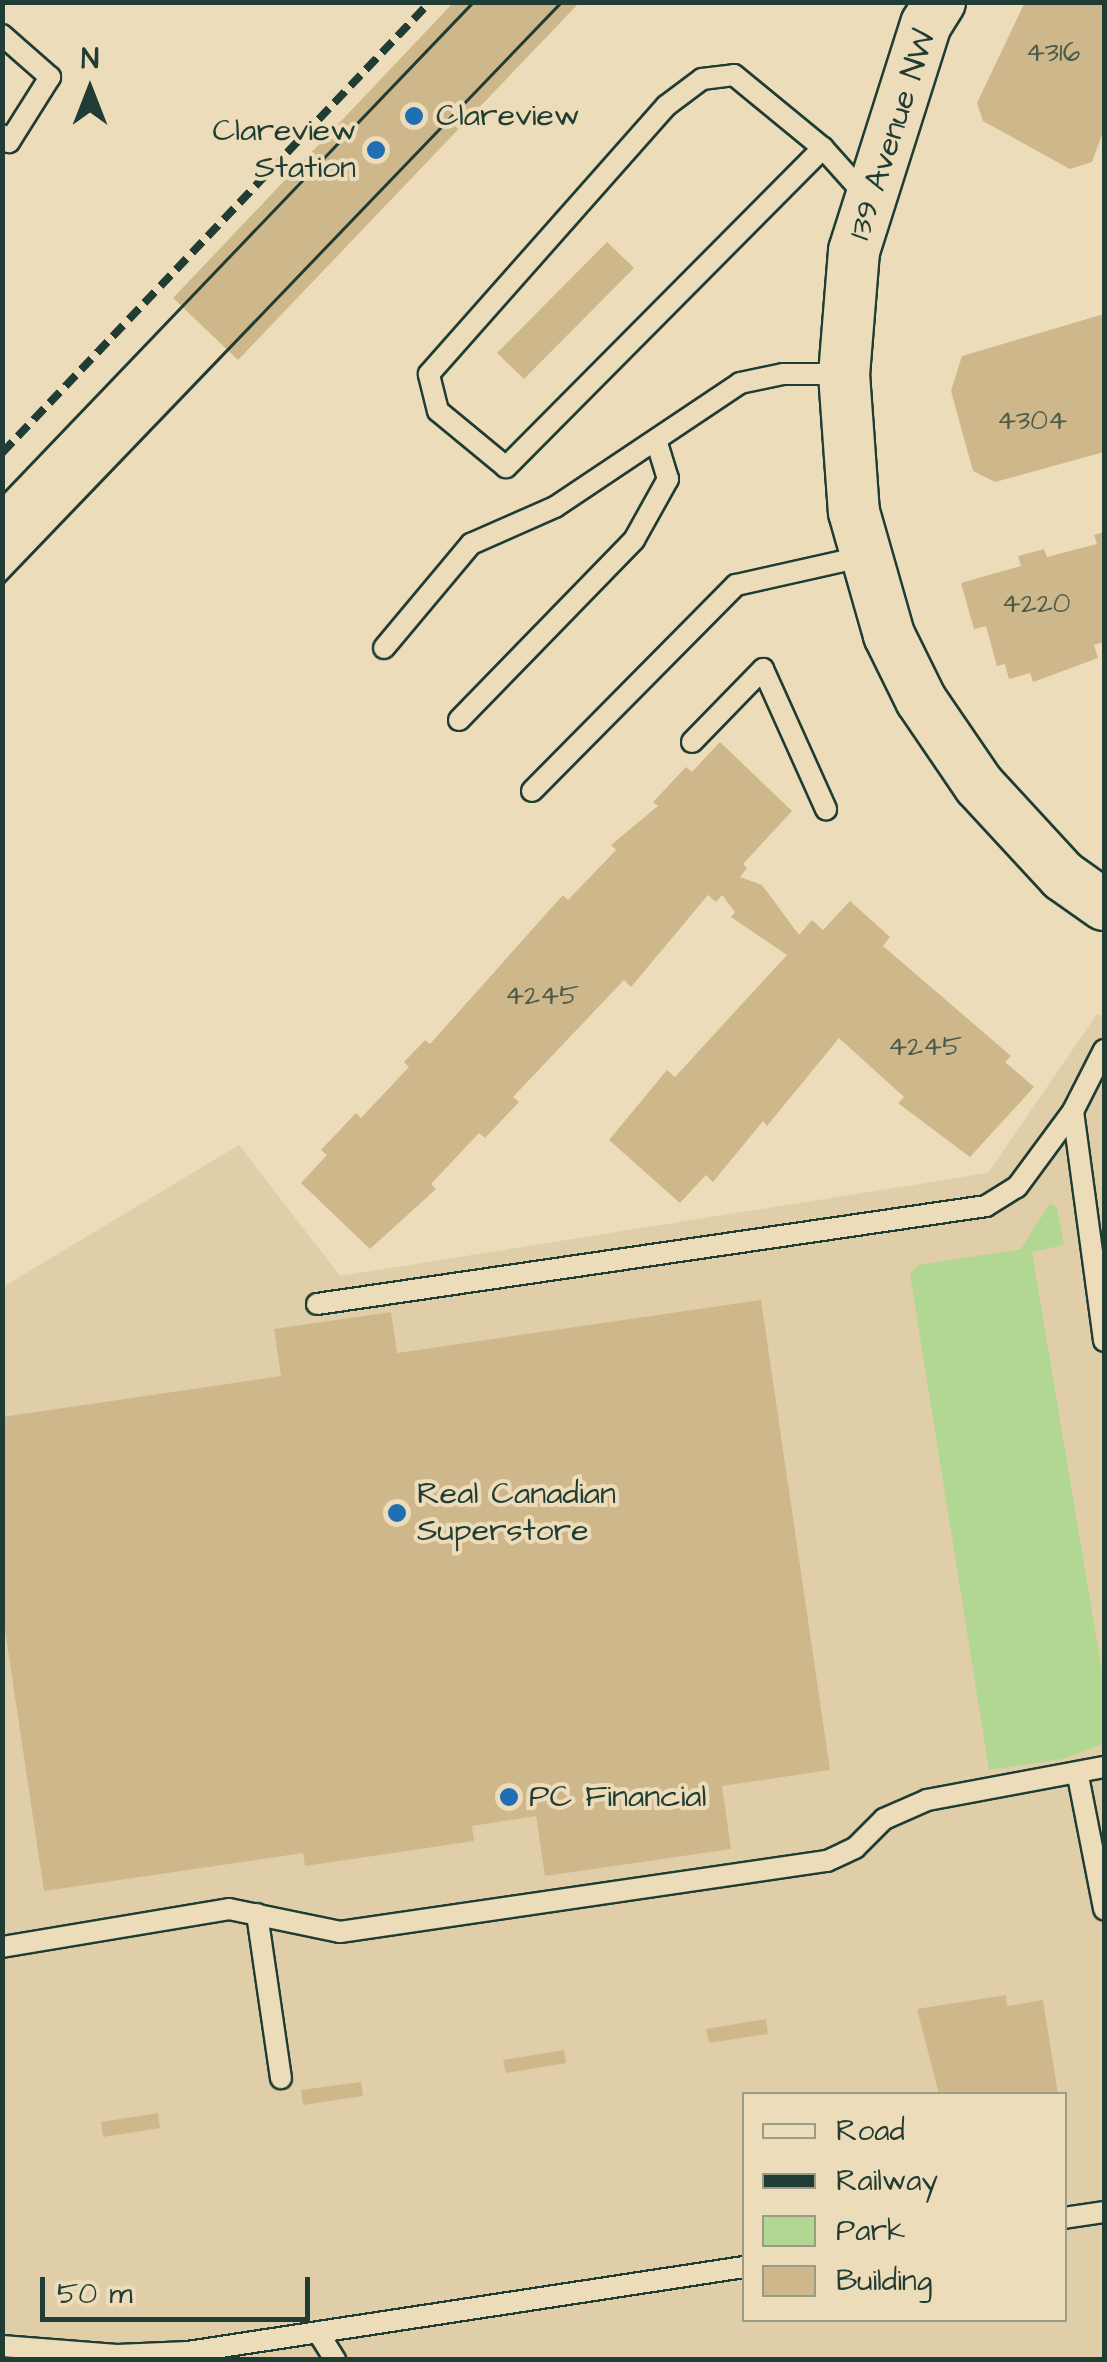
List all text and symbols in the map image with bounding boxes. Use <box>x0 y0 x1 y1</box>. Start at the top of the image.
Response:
street label: 139 Avenue NW <box>841 25 945 245</box>
house number: 4316 <box>1026 36 1080 70</box>
north arrow <box>40 40 140 140</box>
text: N <box>81 40 99 79</box>
place label: Clareview <box>436 97 580 135</box>
marker: Clareview <box>401 103 427 129</box>
place label: Clareview Station <box>212 113 356 188</box>
marker: Clareview Station <box>365 139 387 161</box>
house number: 4304 <box>997 404 1067 438</box>
house number: 4220 <box>1002 587 1070 621</box>
house number: 4245 <box>505 979 579 1013</box>
house number: 4245 <box>888 1030 962 1064</box>
place label: Real Canadian Superstore <box>417 1476 616 1551</box>
marker: Real Canadian Superstore <box>386 1502 408 1524</box>
place label: PC Financial <box>529 1778 707 1816</box>
marker: PC Financial <box>498 1786 520 1808</box>
legend <box>742 2092 1067 2322</box>
text: Road <box>836 2110 905 2152</box>
text: Railway <box>836 2160 938 2202</box>
text: Park <box>836 2210 905 2252</box>
scale bar <box>45 2257 315 2319</box>
text: Building <box>836 2260 932 2302</box>
text: 50 m <box>57 2273 133 2315</box>

